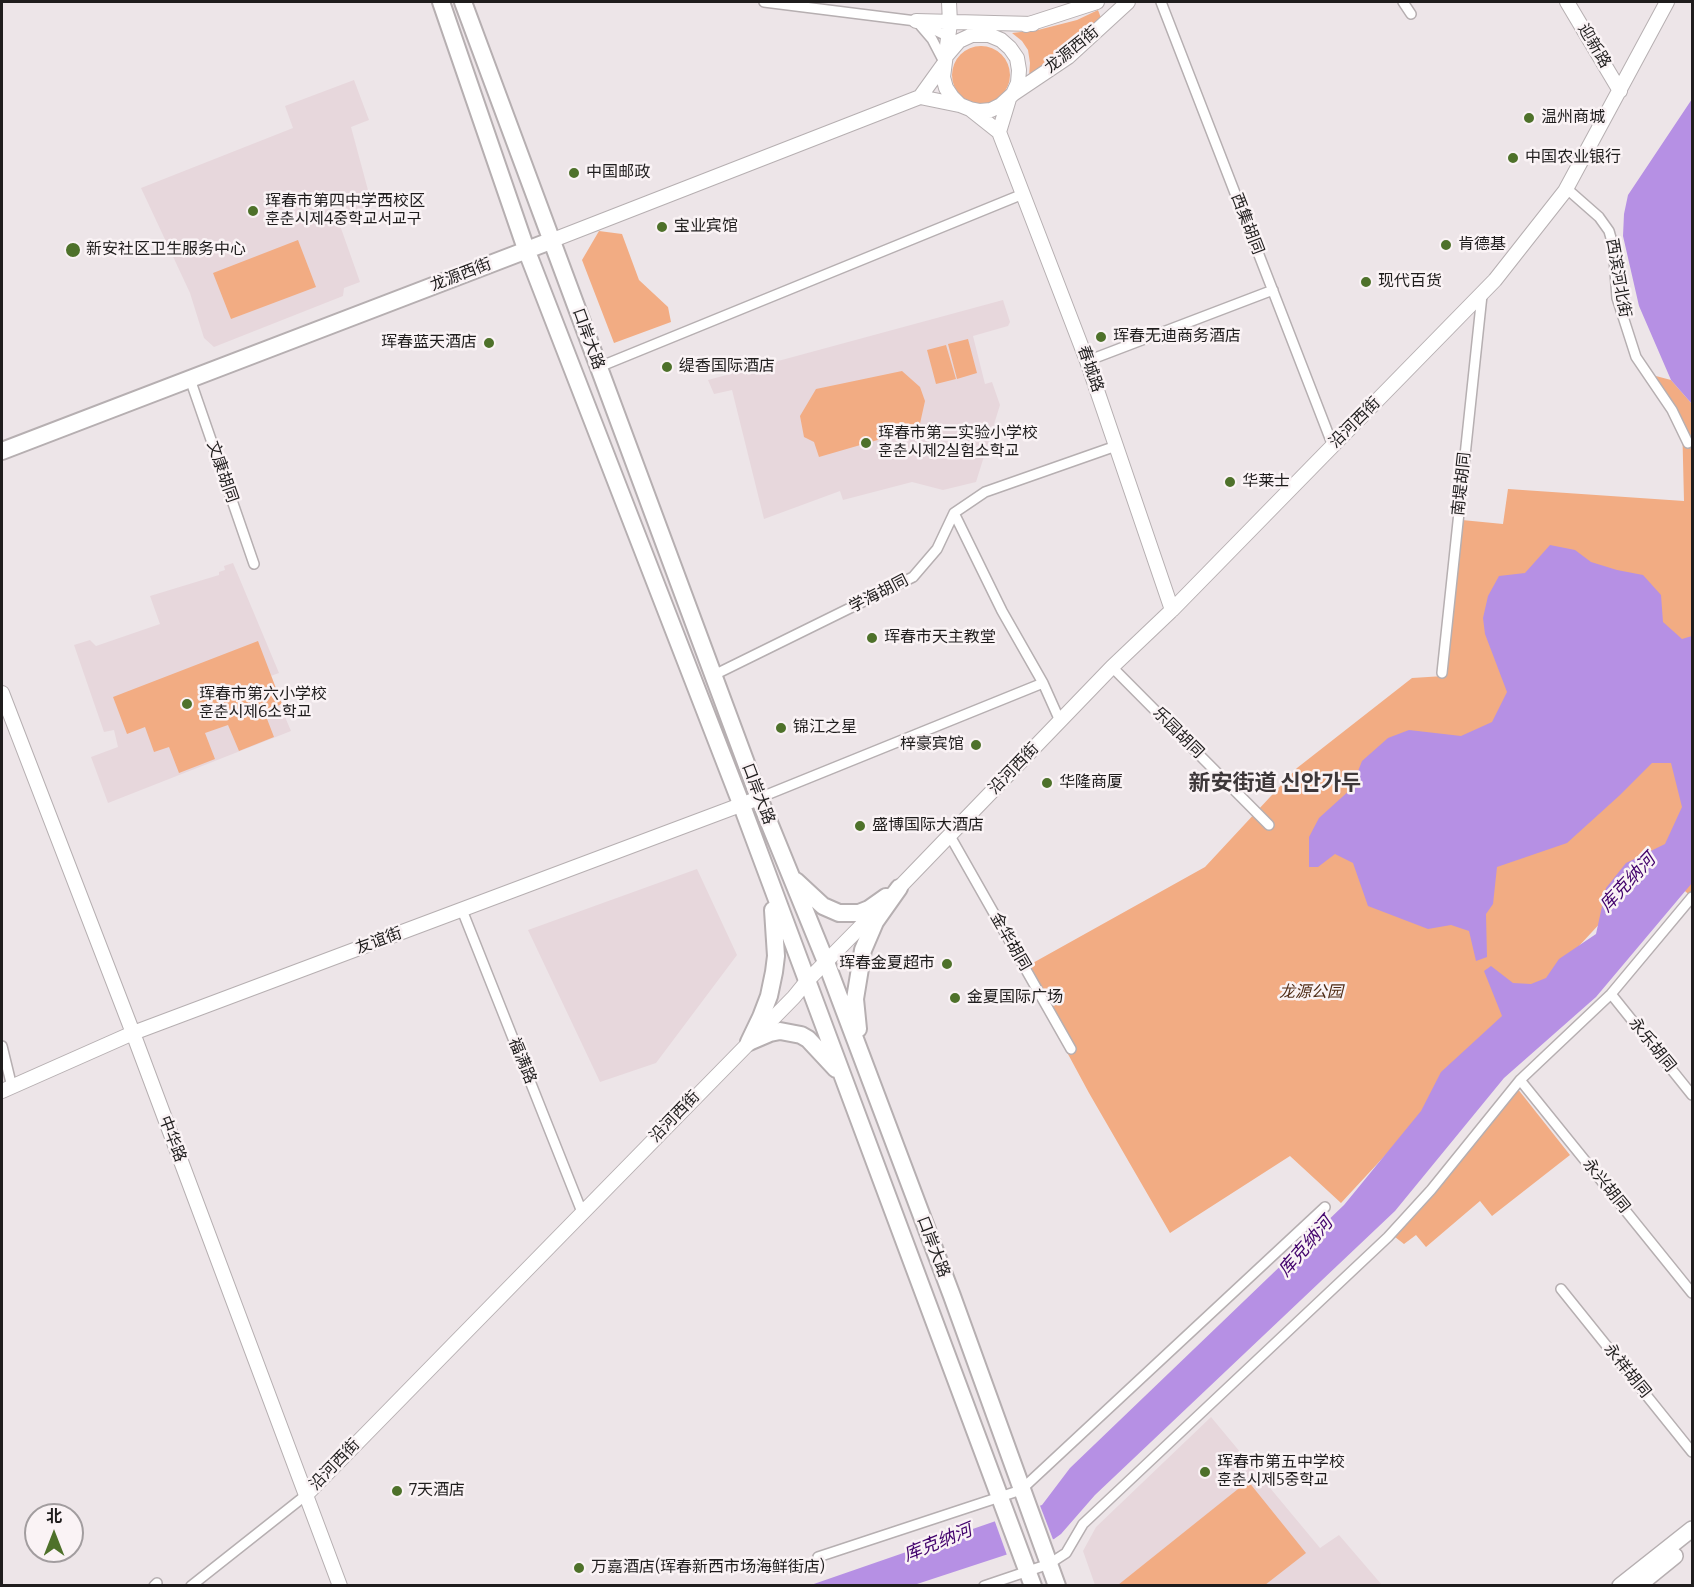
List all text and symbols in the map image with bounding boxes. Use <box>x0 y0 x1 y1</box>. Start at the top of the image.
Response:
street label: 迎新路 <box>1573 20 1615 72</box>
street label: 龙源西街 <box>1041 22 1103 78</box>
place label: 温州商城 <box>1541 108 1605 128</box>
marker: 温州商城 <box>1522 111 1536 125</box>
place label: 中国农业银行 <box>1525 148 1621 168</box>
marker: 中国农业银行 <box>1506 151 1520 165</box>
place label: 中国邮政 <box>586 163 650 183</box>
marker: 中国邮政 <box>567 166 581 180</box>
street label: 西集胡同 <box>1227 191 1267 257</box>
place label: 珲春市第四中学西校区 훈춘시제4중학교서교구 <box>265 192 425 230</box>
marker: 珲春市第四中学西校区 훈춘시제4중학교서교구 <box>246 204 260 218</box>
place label: 宝业宾馆 <box>674 217 738 237</box>
marker: 宝业宾馆 <box>655 220 669 234</box>
place label: 肯德基 <box>1458 235 1506 255</box>
street label: 西滨河北街 <box>1602 237 1634 319</box>
marker: 肯德基 <box>1439 238 1453 252</box>
place label: 新安社区卫生服务中心 <box>86 240 246 260</box>
marker: 新安社区卫生服务中心 <box>64 241 82 259</box>
street label: 龙源西街 <box>428 255 494 295</box>
place label: 现代百货 <box>1378 272 1442 292</box>
marker: 现代百货 <box>1359 275 1373 289</box>
street label: 口岸大路 <box>568 306 608 372</box>
place label: 珲春无迪商务酒店 <box>1113 327 1241 347</box>
marker: 珲春无迪商务酒店 <box>1094 330 1108 344</box>
place label: 珲春蓝天酒店 <box>381 333 477 353</box>
marker: 珲春蓝天酒店 <box>482 336 496 350</box>
street label: 春城路 <box>1073 343 1107 395</box>
place label: 缇香国际酒店 <box>679 357 775 377</box>
marker: 缇香国际酒店 <box>660 360 674 374</box>
street label: 沿河西街 <box>1326 394 1384 452</box>
place label: 珲春市第二实验小学校 훈춘시제2실험소학교 <box>878 424 1038 462</box>
marker: 珲春市第二实验小学校 훈춘시제2실험소학교 <box>859 436 873 450</box>
street label: 文康胡同 <box>203 439 241 505</box>
street label: 南堤胡同 <box>1449 451 1475 517</box>
place label: 华莱士 <box>1242 472 1290 492</box>
marker: 华莱士 <box>1223 475 1237 489</box>
street label: 学海胡同 <box>846 571 912 617</box>
place label: 珲春市天主教堂 <box>884 628 996 648</box>
marker: 珲春市天主教堂 <box>865 631 879 645</box>
place label: 珲春市第六小学校 훈춘시제6소학교 <box>199 685 327 723</box>
marker: 珲春市第六小学校 훈춘시제6소학교 <box>180 697 194 711</box>
street label: 乐园胡同 <box>1149 704 1207 762</box>
place label: 锦江之星 <box>793 718 857 738</box>
marker: 锦江之星 <box>774 721 788 735</box>
place label: 梓豪宾馆 <box>900 735 964 755</box>
marker: 梓豪宾馆 <box>969 738 983 752</box>
street label: 沿河西街 <box>985 739 1043 799</box>
street label: 口岸大路 <box>738 761 778 827</box>
district label: 新安街道 신안가두 <box>1189 771 1361 797</box>
place label: 华隆商厦 <box>1059 773 1123 793</box>
marker: 华隆商厦 <box>1040 776 1054 790</box>
place label: 盛博国际大酒店 <box>872 816 984 836</box>
marker: 盛博国际大酒店 <box>853 819 867 833</box>
water label: 库克纳河 <box>1596 849 1660 917</box>
street label: 金华胡同 <box>986 909 1034 975</box>
street label: 友谊街 <box>353 924 405 958</box>
place label: 珲春金夏超市 <box>839 954 935 974</box>
marker: 珲春金夏超市 <box>940 957 954 971</box>
park label: 龙源公园 <box>1279 983 1343 1003</box>
place label: 金夏国际广场 <box>967 988 1063 1008</box>
marker: 金夏国际广场 <box>948 991 962 1005</box>
street label: 永乐胡同 <box>1624 1014 1680 1076</box>
street label: 福满路 <box>504 1035 540 1087</box>
street label: 沿河西街 <box>646 1087 704 1147</box>
street label: 中华路 <box>154 1113 190 1165</box>
street label: 永兴胡同 <box>1578 1155 1634 1217</box>
water label: 库克纳河 <box>1274 1213 1338 1281</box>
street label: 口岸大路 <box>913 1214 953 1280</box>
street label: 永祥胡同 <box>1599 1340 1655 1402</box>
street label: 沿河西街 <box>306 1435 364 1495</box>
place label: 珲春市第五中学校 훈춘시제5중학교 <box>1217 1453 1345 1491</box>
marker: 珲春市第五中学校 훈춘시제5중학교 <box>1198 1465 1212 1479</box>
place label: 7天酒店 <box>409 1481 465 1501</box>
marker: 7天酒店 <box>390 1484 404 1498</box>
north arrow <box>24 1503 84 1563</box>
text: 北 <box>46 1507 62 1526</box>
water label: 库克纳河 <box>901 1520 975 1566</box>
place label: 万嘉酒店(珲春新西市场海鲜街店) <box>591 1558 825 1578</box>
marker: 万嘉酒店(珲春新西市场海鲜街店) <box>572 1561 586 1575</box>

